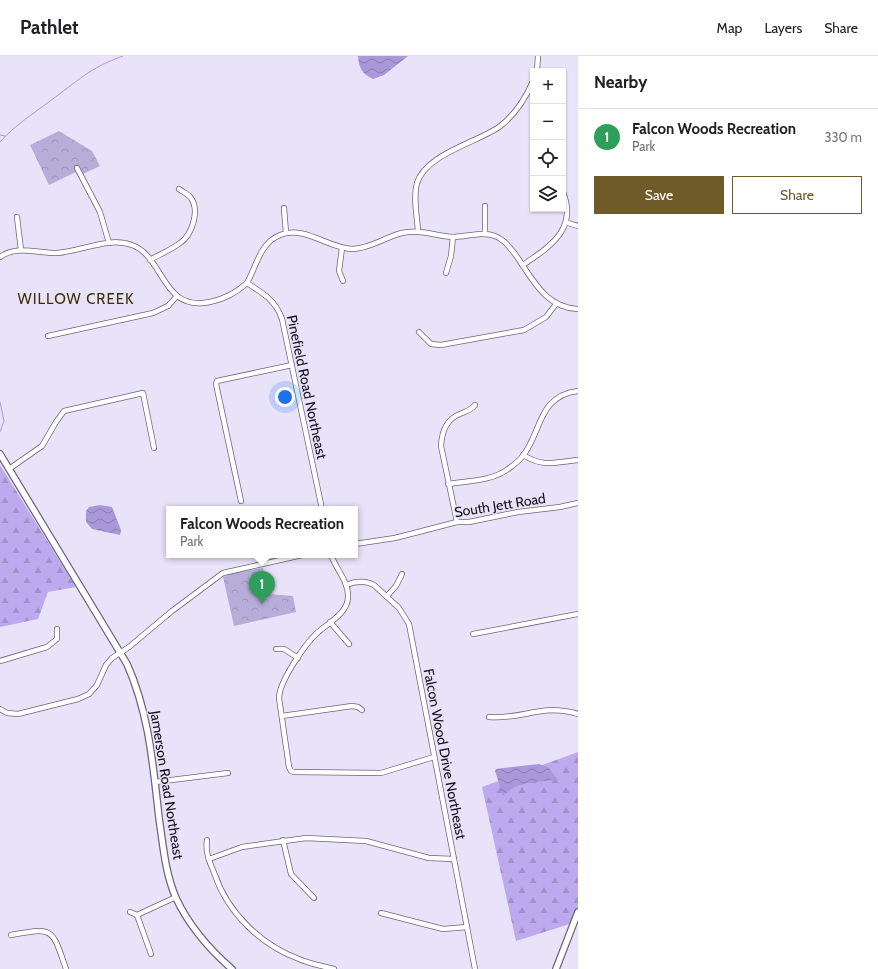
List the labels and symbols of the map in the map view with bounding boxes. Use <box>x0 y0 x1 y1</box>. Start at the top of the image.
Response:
district label: WILLOW CREEK <box>17 290 135 308</box>
street label: Pinefield Road Northeast <box>283 313 331 461</box>
your location <box>275 387 295 407</box>
street label: South Jett Road <box>453 489 547 521</box>
pin: 1 <box>249 571 275 604</box>
street label: Falcon Wood Drive Northeast <box>420 667 470 841</box>
street label: Jamerson Road Northeast <box>146 708 188 861</box>

